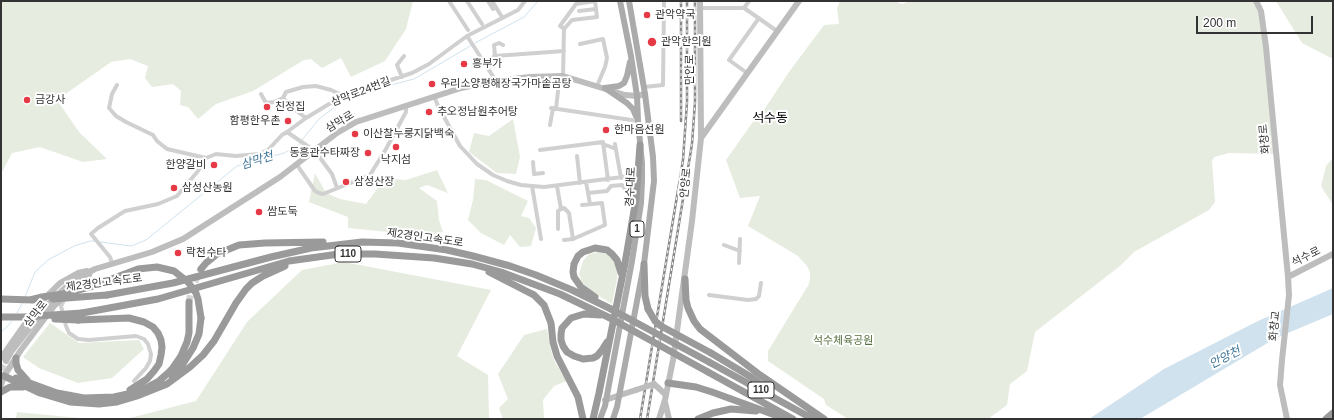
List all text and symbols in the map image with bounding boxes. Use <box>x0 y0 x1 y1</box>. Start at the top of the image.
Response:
place label: 관악약국 <box>655 8 695 22</box>
scale bar <box>1198 8 1315 34</box>
marker: 관악약국 <box>642 10 652 20</box>
text: 200 m <box>1203 16 1236 30</box>
place label: 관악한의원 <box>661 35 712 49</box>
marker: 관악한의원 <box>646 36 658 48</box>
street label: 만안로 <box>683 55 697 85</box>
place label: 흥부가 <box>472 57 502 71</box>
marker: 흥부가 <box>459 59 469 69</box>
street label: 삼막로24번길 <box>329 75 393 109</box>
place label: 우리소양평해장국가마솥곰탕 <box>440 77 572 91</box>
marker: 우리소양평해장국가마솥곰탕 <box>427 79 437 89</box>
place label: 금강사 <box>35 93 65 107</box>
marker: 금강사 <box>22 95 32 105</box>
place label: 친정집 <box>275 100 305 114</box>
marker: 친정집 <box>262 102 272 112</box>
place label: 추오정남원추어탕 <box>437 105 518 119</box>
marker: 추오정남원추어탕 <box>424 107 434 117</box>
street label: 삼막로 <box>324 109 356 135</box>
district label: 석수동 <box>752 110 788 126</box>
place label: 함평한우촌 <box>229 114 280 128</box>
marker: 함평한우촌 <box>283 116 293 126</box>
place label: 한마음선원 <box>614 123 665 137</box>
street label: 화창로 <box>1257 123 1273 155</box>
marker: 한마음선원 <box>601 125 611 135</box>
place label: 이산찰누룽지닭백숙 <box>363 127 454 141</box>
marker: 이산찰누룽지닭백숙 <box>350 129 360 139</box>
marker: 낙지섬 <box>391 142 401 152</box>
place label: 동흥관수타짜장 <box>289 146 360 160</box>
marker: 동흥관수타짜장 <box>363 148 373 158</box>
water label: 삼막천 <box>239 149 275 173</box>
place label: 낙지섬 <box>381 153 411 167</box>
place label: 한양갈비 <box>166 158 206 172</box>
marker: 한양갈비 <box>209 160 219 170</box>
street label: 경수대로 <box>623 166 639 208</box>
street label: 안양로 <box>678 167 694 199</box>
place label: 삼성산장 <box>354 175 394 189</box>
marker: 삼성산장 <box>341 177 351 187</box>
place label: 삼성산농원 <box>182 181 233 195</box>
marker: 삼성산농원 <box>169 183 179 193</box>
place label: 쌈도둑 <box>267 205 297 219</box>
marker: 쌈도둑 <box>254 207 264 217</box>
road number: 1 <box>630 221 644 237</box>
street label: 제2경인고속도로 <box>386 226 464 250</box>
street label: 석수로 <box>1289 244 1323 270</box>
place label: 락천수타 <box>186 246 226 260</box>
road number: 110 <box>335 246 361 262</box>
marker: 락천수타 <box>173 248 183 258</box>
street label: 제2경인고속도로 <box>65 272 143 294</box>
street label: 삼막로 <box>21 298 51 330</box>
street label: 화창교 <box>1267 310 1283 342</box>
park label: 석수체육공원 <box>813 334 873 348</box>
water label: 안양천 <box>1207 344 1243 372</box>
road number: 110 <box>748 382 774 398</box>

